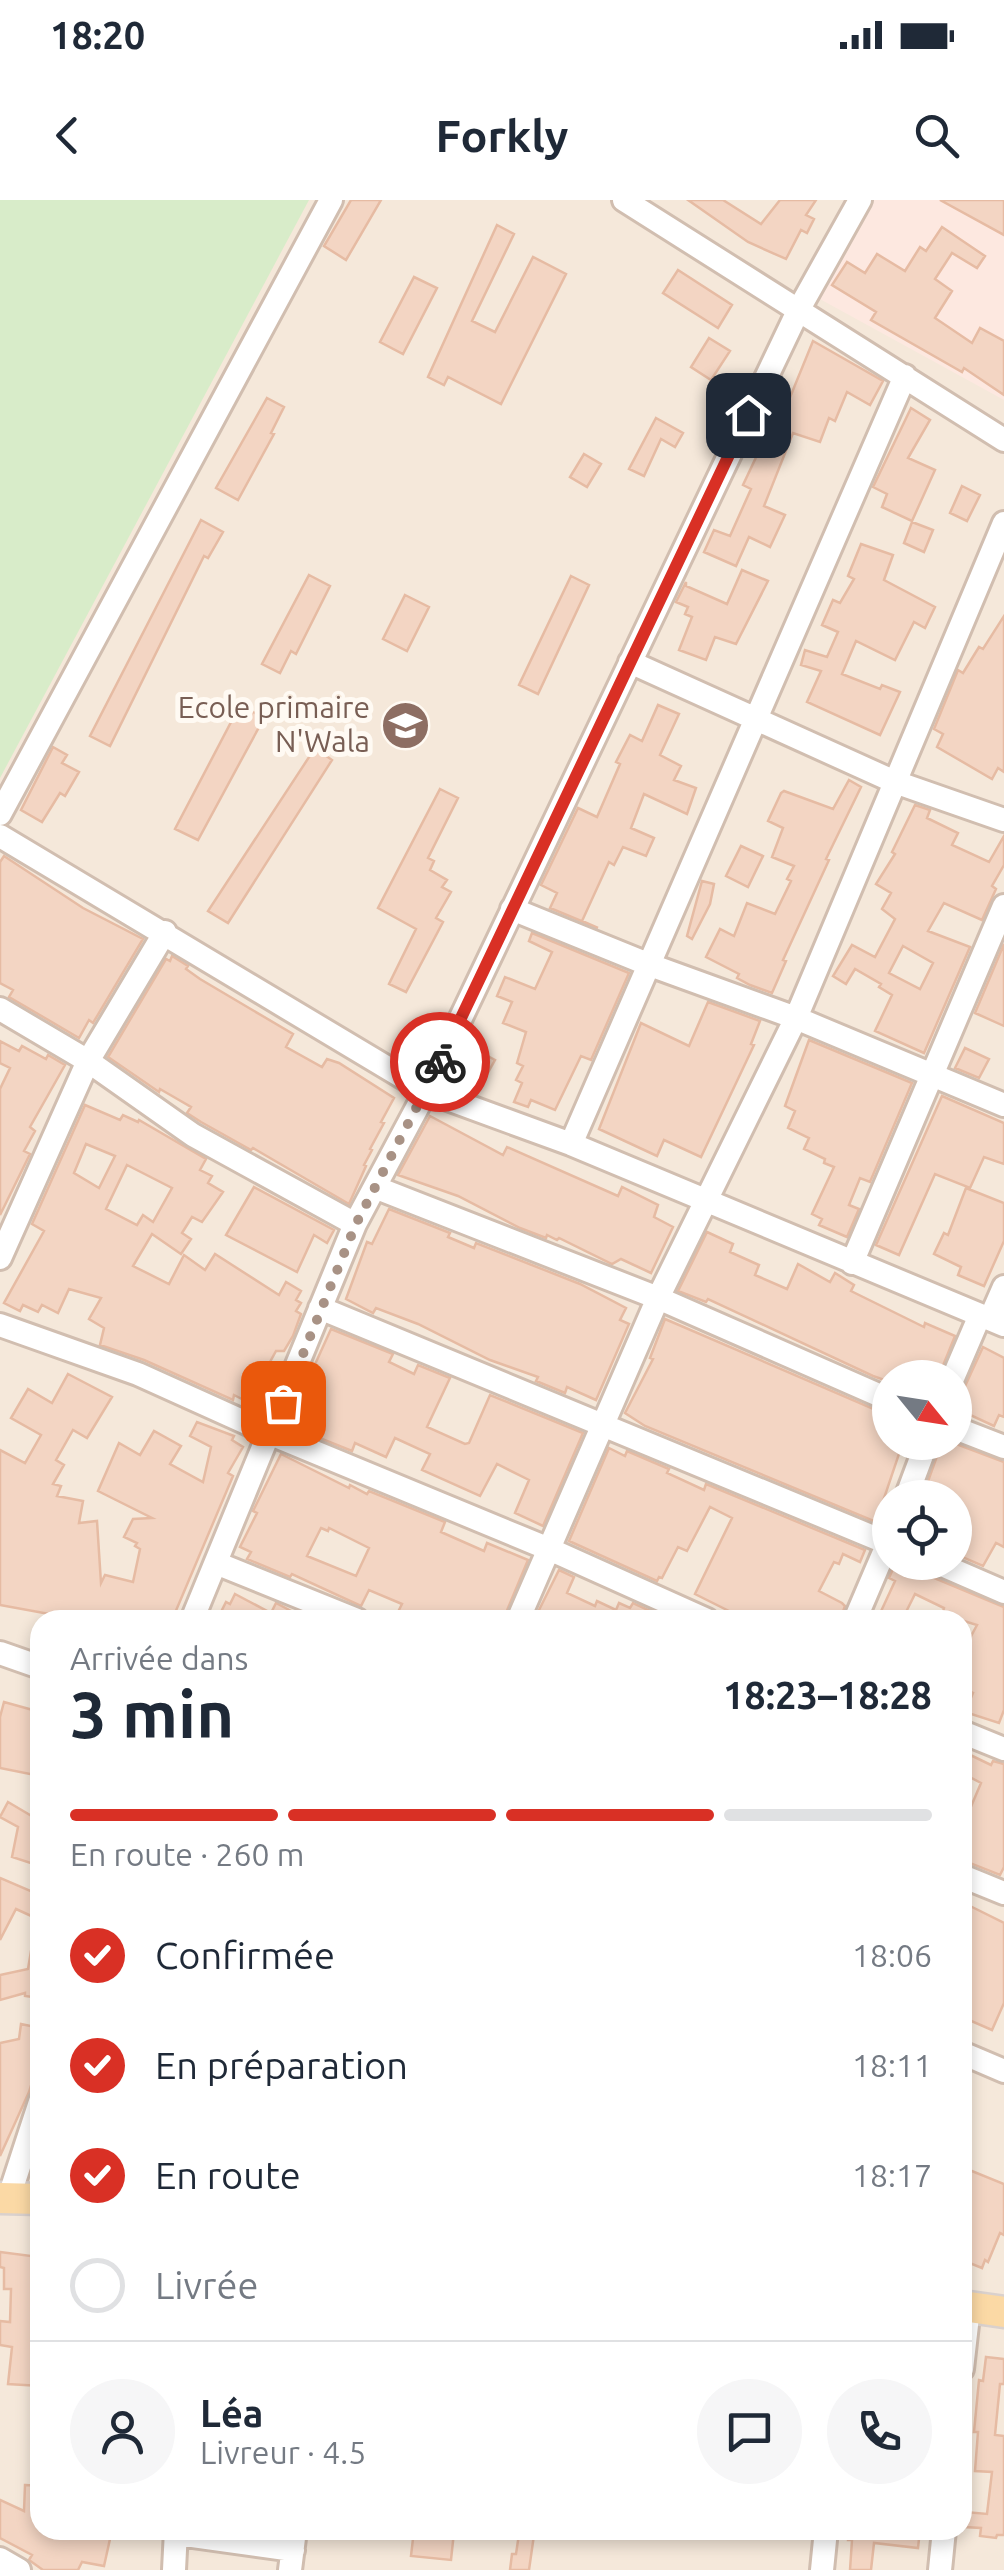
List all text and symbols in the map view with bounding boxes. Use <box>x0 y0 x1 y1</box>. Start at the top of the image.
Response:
text: 18:20 <box>50 14 145 56</box>
icon: back <box>40 108 95 163</box>
icon: search <box>909 108 964 163</box>
text: Forkly <box>436 110 568 161</box>
pin <box>706 373 791 458</box>
icon: home <box>721 388 776 443</box>
place label: Ecole primaire N'Wala <box>178 690 370 758</box>
school or university icon: Ecole primaire N'Wala <box>379 699 431 751</box>
courier <box>390 1012 490 1112</box>
icon: bike <box>413 1035 468 1090</box>
north arrow <box>872 1360 972 1460</box>
map controls <box>872 1360 972 1580</box>
pin <box>241 1361 326 1446</box>
icon: bag <box>256 1376 311 1431</box>
button: locate <box>872 1480 972 1580</box>
text: Arrivée dans <box>70 1640 248 1676</box>
text: 18:23–18:28 <box>723 1674 932 1716</box>
text: 3 min <box>70 1677 234 1750</box>
text: En route · 260 m <box>70 1836 304 1872</box>
icon: check <box>70 1928 125 1983</box>
text: Confirmée <box>155 1934 335 1976</box>
text: 18:06 <box>852 1937 932 1973</box>
icon: check <box>70 2038 125 2093</box>
text: En préparation <box>155 2044 408 2086</box>
text: 18:11 <box>852 2047 932 2083</box>
icon: check <box>70 2148 125 2203</box>
text: En route <box>155 2154 301 2196</box>
text: 18:17 <box>852 2157 932 2193</box>
text: Livrée <box>155 2264 258 2306</box>
button: person <box>70 2379 175 2484</box>
button: chat <box>697 2379 802 2484</box>
button: phone <box>827 2379 932 2484</box>
text: Léa <box>200 2392 263 2434</box>
text: Livreur · 4.5 <box>200 2434 366 2470</box>

